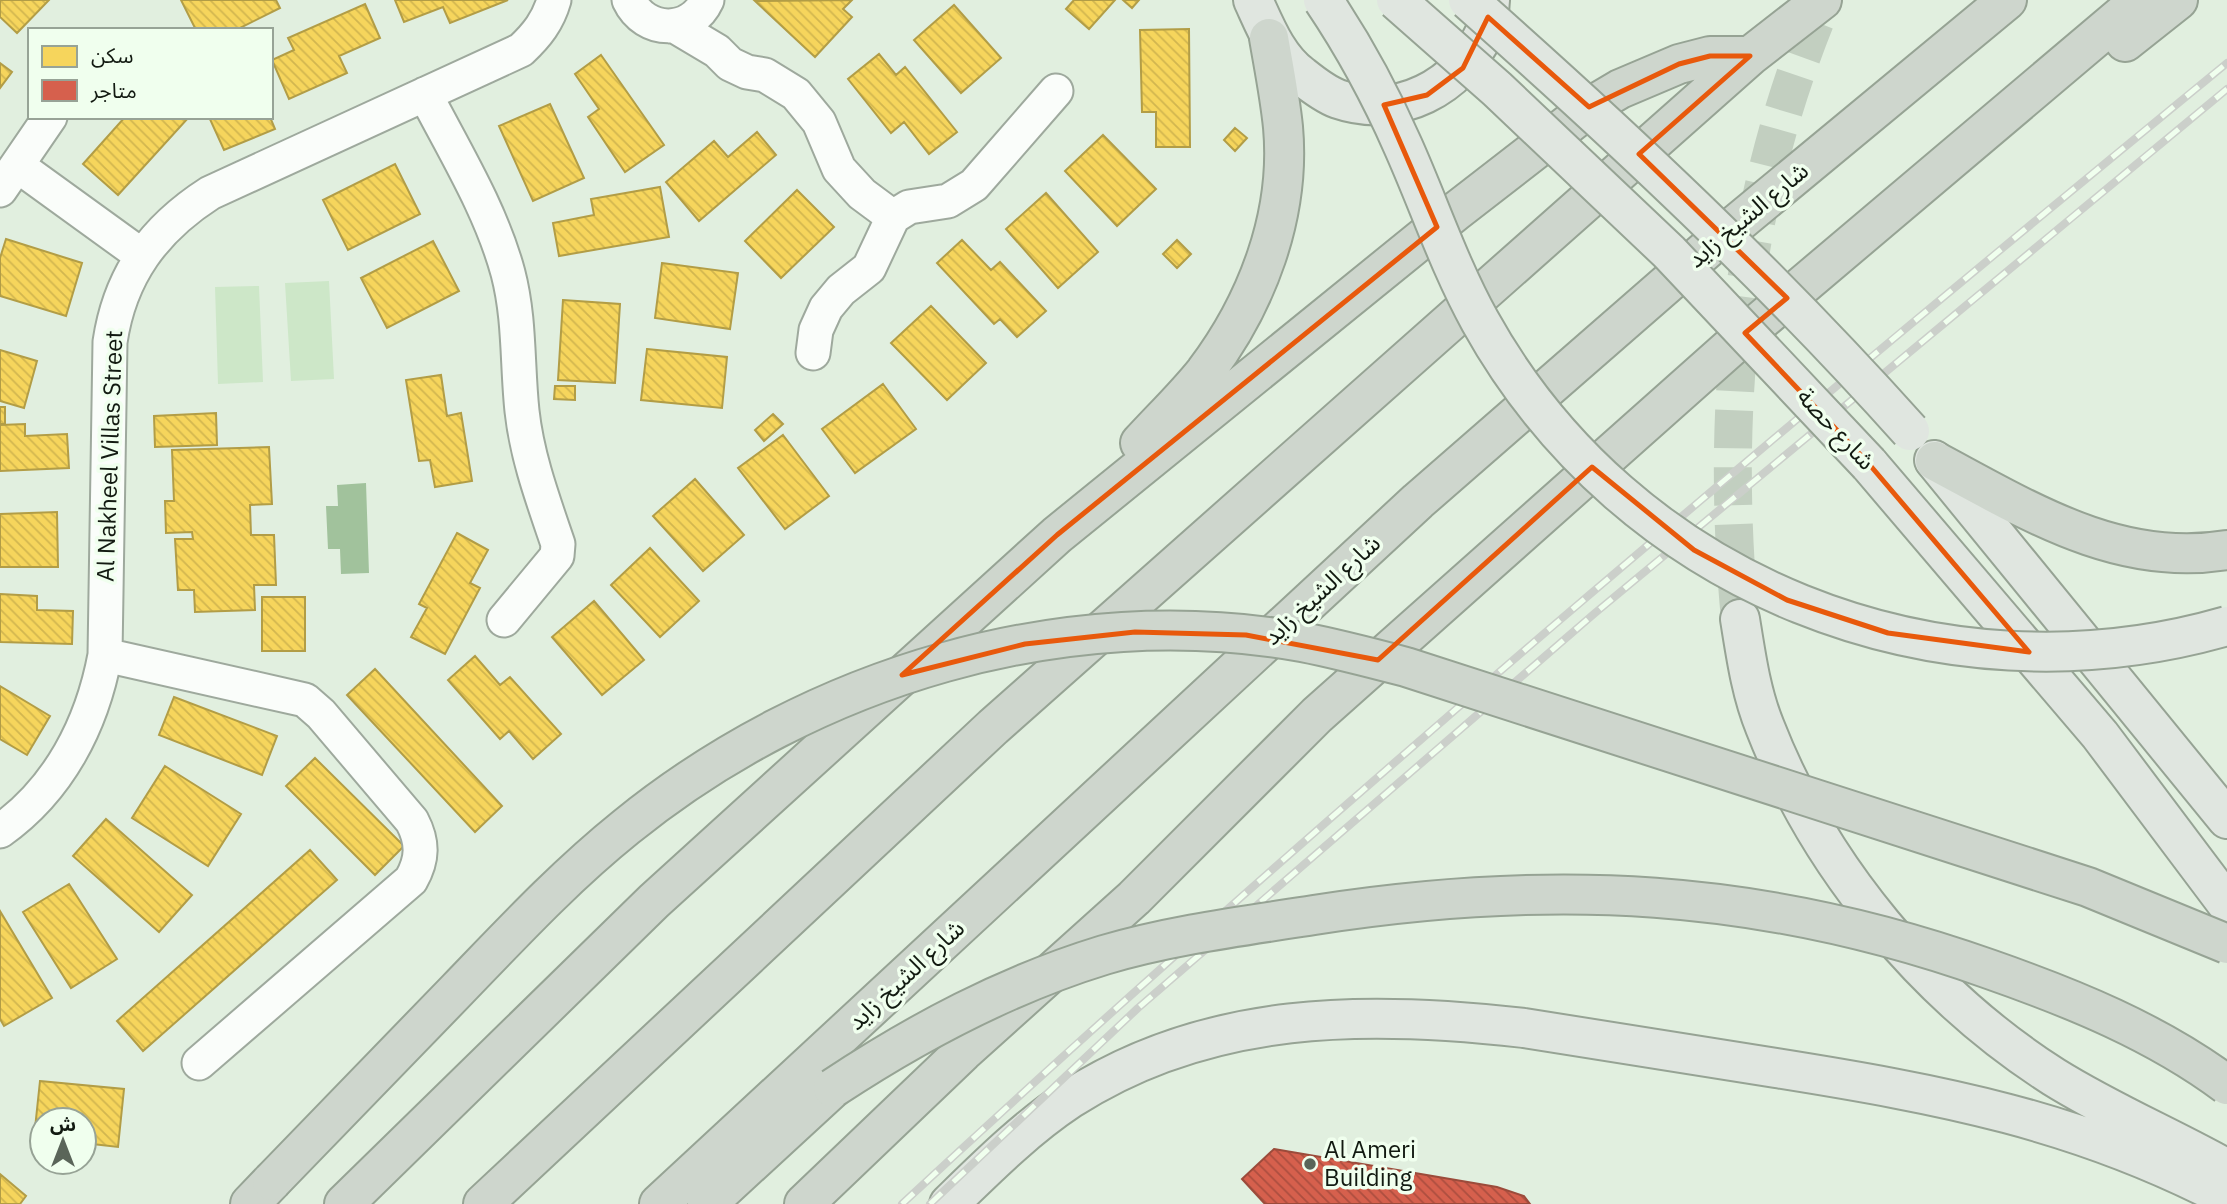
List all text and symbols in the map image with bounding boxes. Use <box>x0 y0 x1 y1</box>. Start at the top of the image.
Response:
legend <box>28 28 273 119</box>
text: سكن <box>91 41 133 69</box>
text: متاجر <box>90 76 137 104</box>
street label: شارع الشيخ زايد <box>1680 154 1816 276</box>
street label: Al Nakheel Villas Street <box>89 330 129 582</box>
street label: شارع حصة <box>1789 380 1883 478</box>
street label: شارع الشيخ زايد <box>1256 527 1388 653</box>
street label: شارع الشيخ زايد <box>840 912 972 1038</box>
north arrow <box>28 1106 98 1176</box>
text: ش <box>50 1112 76 1136</box>
place label: Al Ameri Building <box>1324 1133 1416 1193</box>
marker: Al Ameri Building <box>1302 1156 1318 1172</box>

